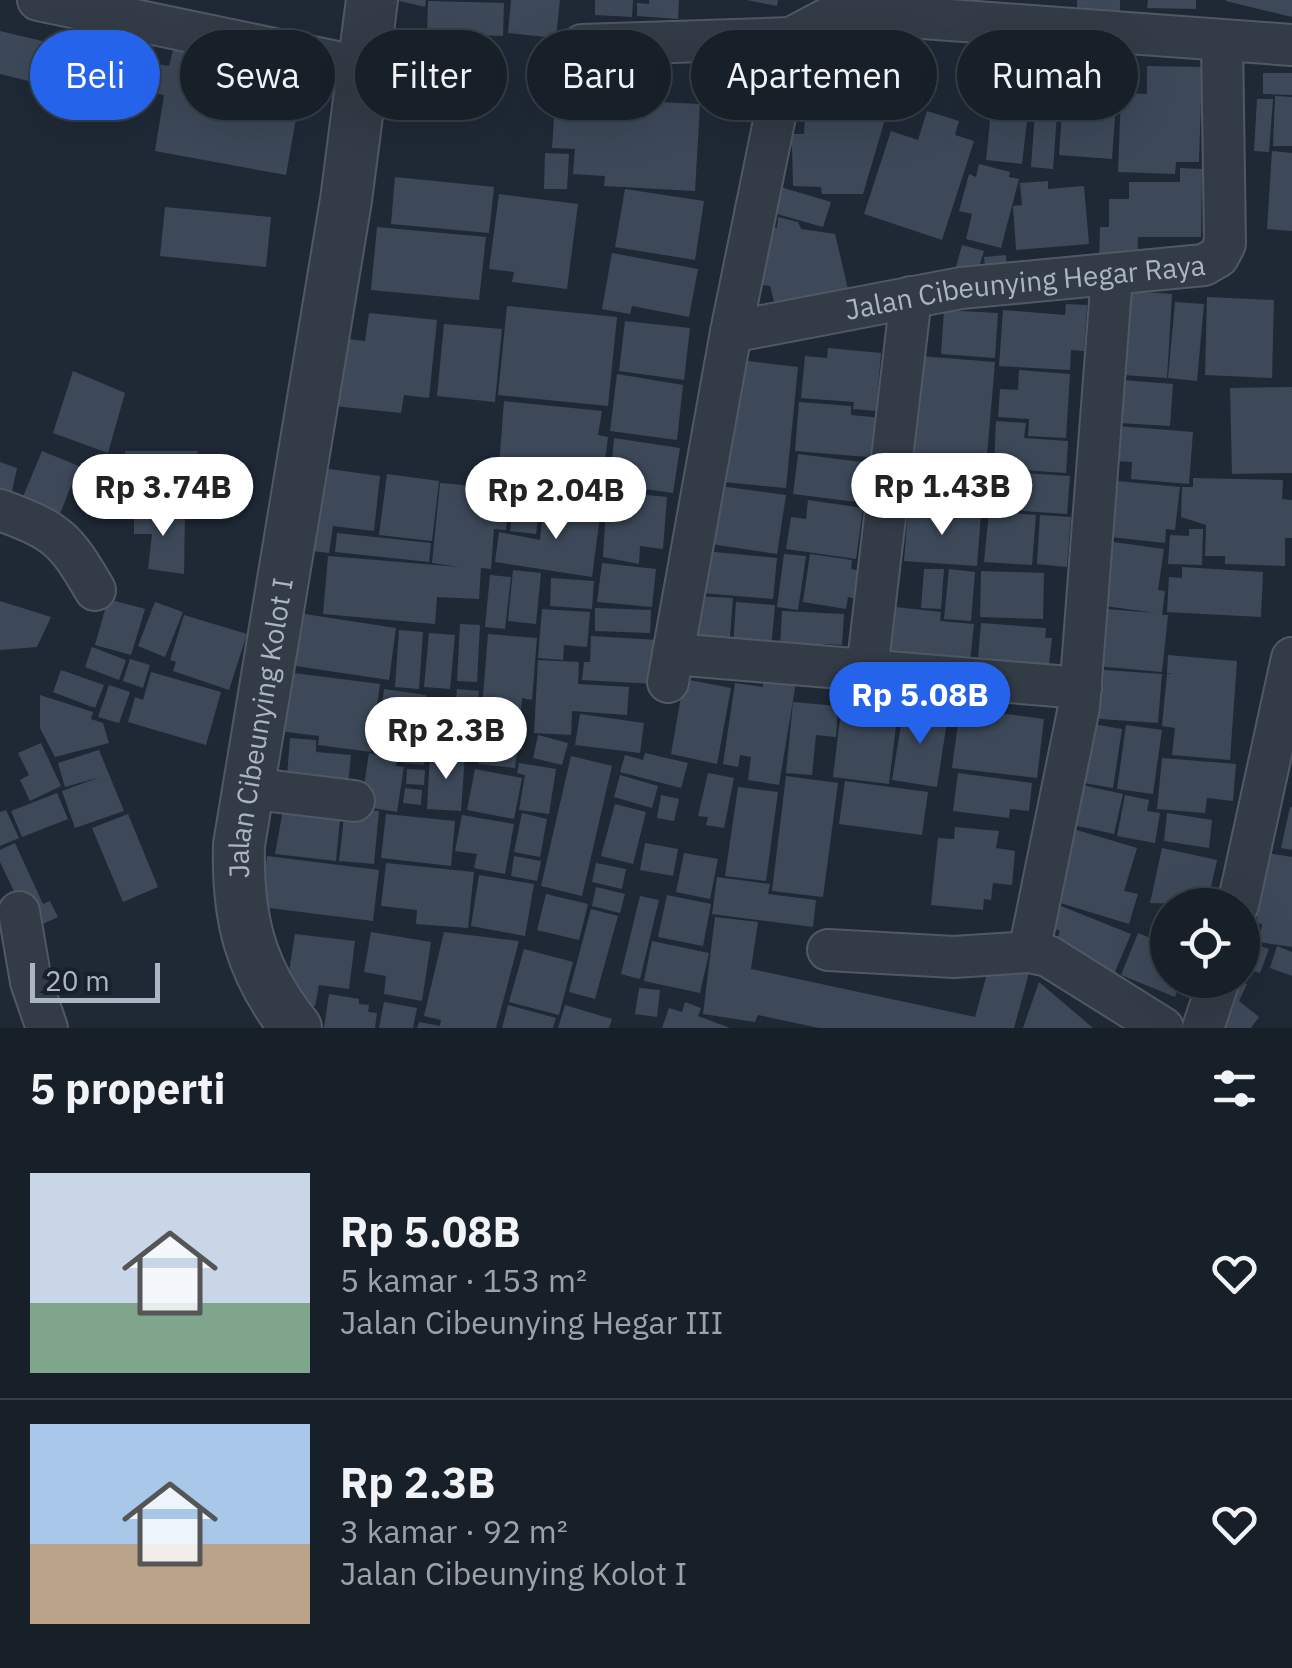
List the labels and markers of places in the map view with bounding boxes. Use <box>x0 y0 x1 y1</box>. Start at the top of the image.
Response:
pin: Rp 1.43B <box>839 453 1045 538</box>
pin: Rp 3.74B <box>60 454 266 539</box>
pin: Rp 2.04B <box>453 457 659 542</box>
pin: Rp 5.08B <box>817 662 1023 747</box>
pin: Rp 2.3B <box>354 697 538 782</box>

